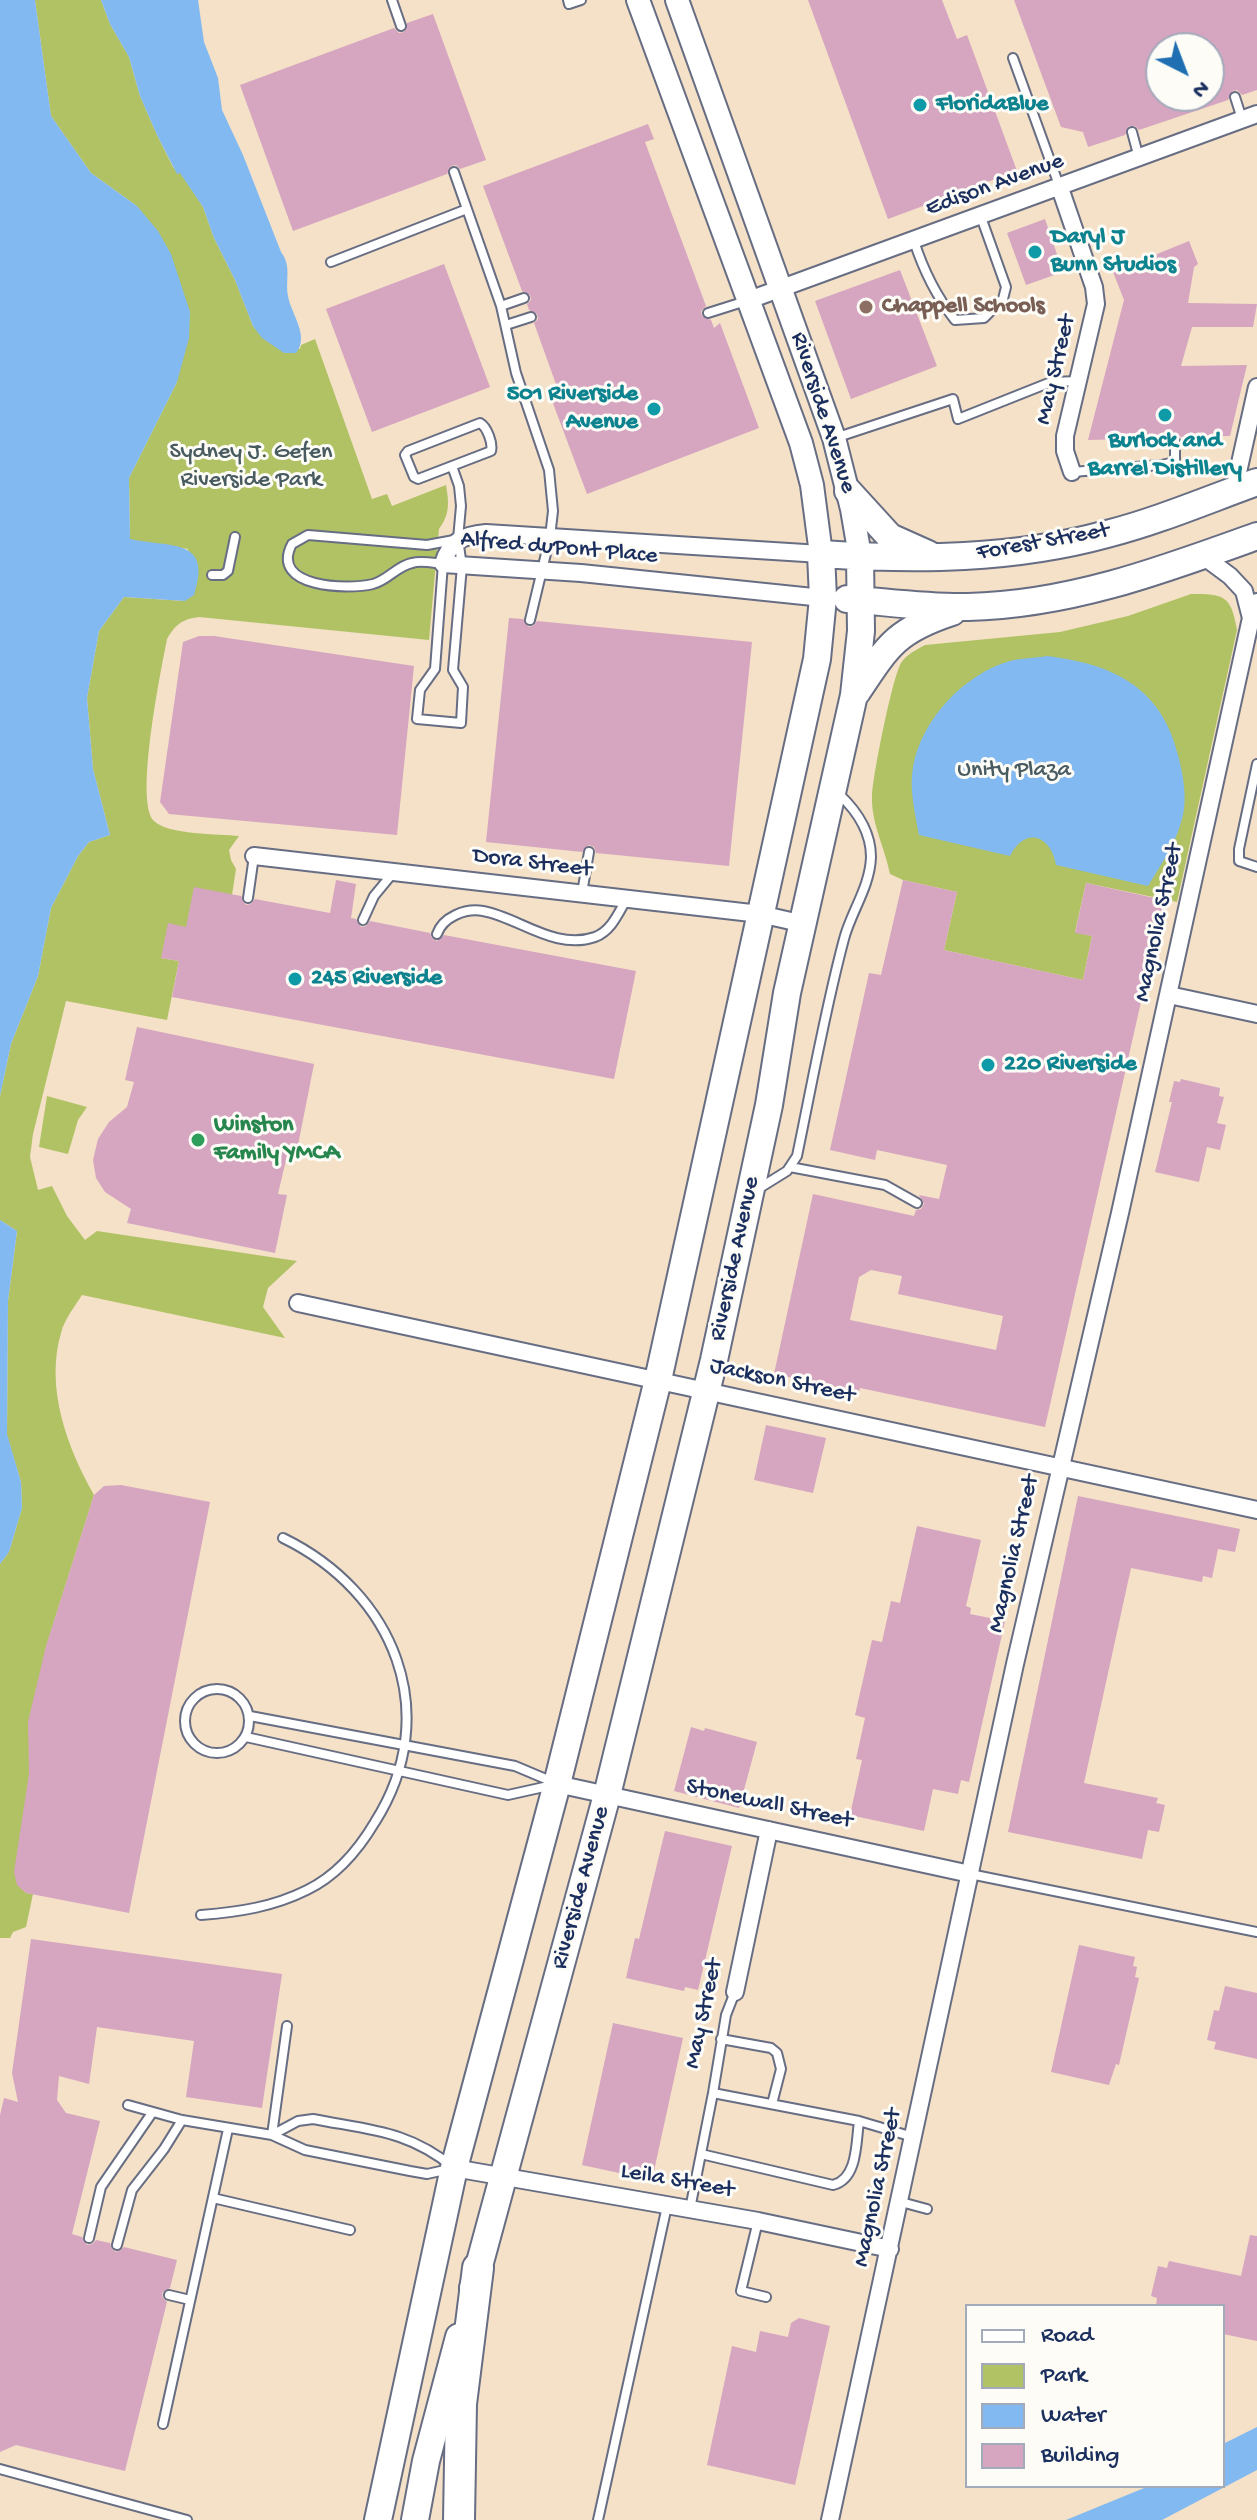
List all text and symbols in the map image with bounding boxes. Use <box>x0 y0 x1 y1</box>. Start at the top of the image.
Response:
north arrow <box>1145 32 1225 112</box>
text: N <box>1186 74 1214 103</box>
place label: FloridaBlue <box>936 91 1048 119</box>
marker: FloridaBlue <box>911 96 929 114</box>
street label: Edison Avenue <box>922 148 1068 224</box>
place label: Daryl J Bunn Studios <box>1051 224 1176 280</box>
marker: Daryl J Bunn Studios <box>1026 243 1044 261</box>
place label: Chappell Schools <box>882 293 1045 321</box>
marker: Chappell Schools <box>857 298 875 316</box>
street label: May Street <box>1030 312 1084 428</box>
street label: Riverside Avenue <box>782 329 862 497</box>
place label: 501 Riverside Avenue <box>507 381 638 437</box>
marker: 501 Riverside Avenue <box>645 400 663 418</box>
marker: Burlock and Barrel Distillery <box>1156 406 1174 424</box>
place label: Burlock and Barrel Distillery <box>1088 428 1242 484</box>
park label: Sydney J. Gefen Riverside Park <box>170 439 332 495</box>
street label: Forest Street <box>975 517 1111 569</box>
street label: Alfred duPont Place <box>459 526 659 572</box>
park label: Unity Plaza <box>957 757 1071 785</box>
street label: Magnolia Street <box>1129 841 1191 1005</box>
street label: Dora Street <box>471 842 593 886</box>
place label: 245 Riverside <box>311 965 442 993</box>
marker: 245 Riverside <box>286 970 304 988</box>
place label: 220 Riverside <box>1004 1051 1137 1079</box>
marker: 220 Riverside <box>979 1056 997 1074</box>
place label: Winston Family YMCA <box>214 1112 340 1168</box>
marker: Winston Family YMCA <box>189 1131 207 1149</box>
street label: Riverside Avenue <box>704 1174 768 1344</box>
street label: Jackson Street <box>707 1353 857 1411</box>
street label: Magnolia Street <box>983 1472 1047 1636</box>
street label: Stonewall Street <box>683 1773 855 1837</box>
street label: Riverside Avenue <box>546 1803 618 1973</box>
street label: May Street <box>679 1956 731 2072</box>
street label: Magnolia Street <box>848 2106 910 2270</box>
street label: Leila Street <box>618 2158 736 2206</box>
legend <box>965 2304 1225 2488</box>
text: Road <box>1041 2322 1093 2351</box>
text: Park <box>1041 2362 1087 2391</box>
text: Water <box>1041 2402 1105 2431</box>
text: Building <box>1041 2442 1119 2471</box>

